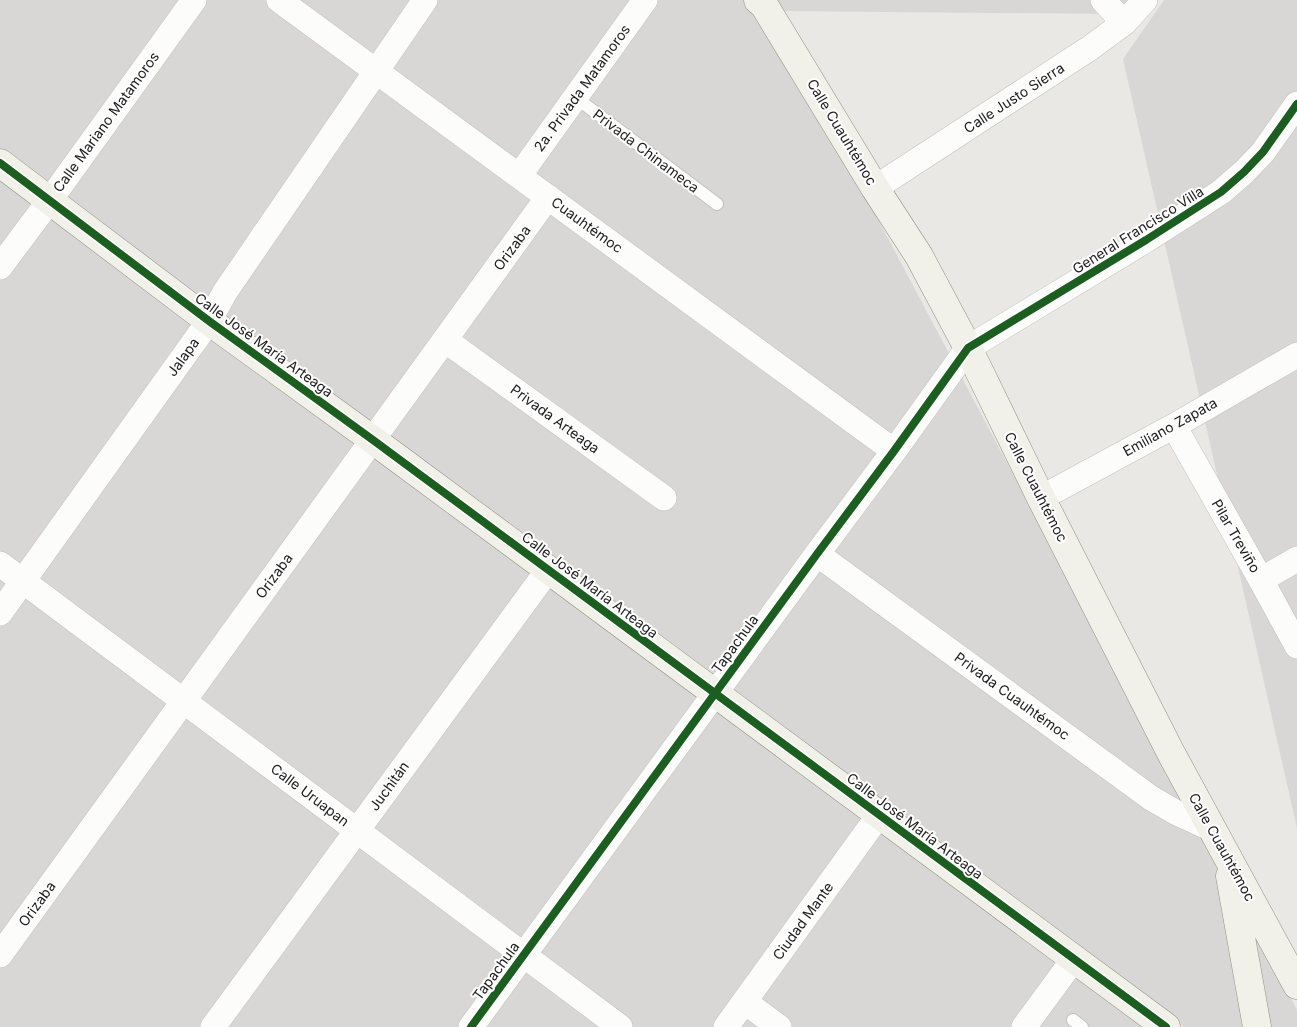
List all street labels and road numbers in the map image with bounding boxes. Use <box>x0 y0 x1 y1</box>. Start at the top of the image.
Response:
street label: 2a. Privada Matamoros <box>530 21 633 154</box>
street label: Calle Mariano Matamoros <box>49 48 162 195</box>
street label: Calle Justo Sierra <box>960 59 1067 136</box>
street label: Calle Cuauhtémoc <box>804 75 881 188</box>
street label: Privada Chinameca <box>590 105 703 196</box>
street label: General Francisco Villa <box>1069 182 1207 277</box>
street label: Cuauhtémoc <box>548 193 626 256</box>
street label: Orizaba <box>490 222 534 274</box>
street label: Calle José María Arteaga <box>192 289 337 400</box>
street label: Jalapa <box>163 334 202 379</box>
street label: Privada Arteaga <box>507 381 603 457</box>
street label: Emiliano Zapata <box>1120 394 1220 459</box>
street label: Calle Cuauhtémoc <box>1001 429 1072 545</box>
street label: Pilar Treviño <box>1209 496 1264 575</box>
street label: Calle José María Arteaga <box>519 528 662 641</box>
street label: Orizaba <box>252 550 296 602</box>
street label: Tapachula <box>708 611 762 676</box>
street label: Privada Cuauhtémoc <box>951 648 1073 743</box>
street label: Juchitán <box>365 758 412 814</box>
street label: Calle Uruapan <box>268 760 353 830</box>
street label: Calle José María Arteaga <box>844 769 987 882</box>
street label: Calle Cuauhtémoc <box>1186 790 1259 904</box>
street label: Orizaba <box>15 878 59 930</box>
street label: Ciudad Mante <box>769 878 837 963</box>
street label: Tapachula <box>469 938 523 1003</box>

